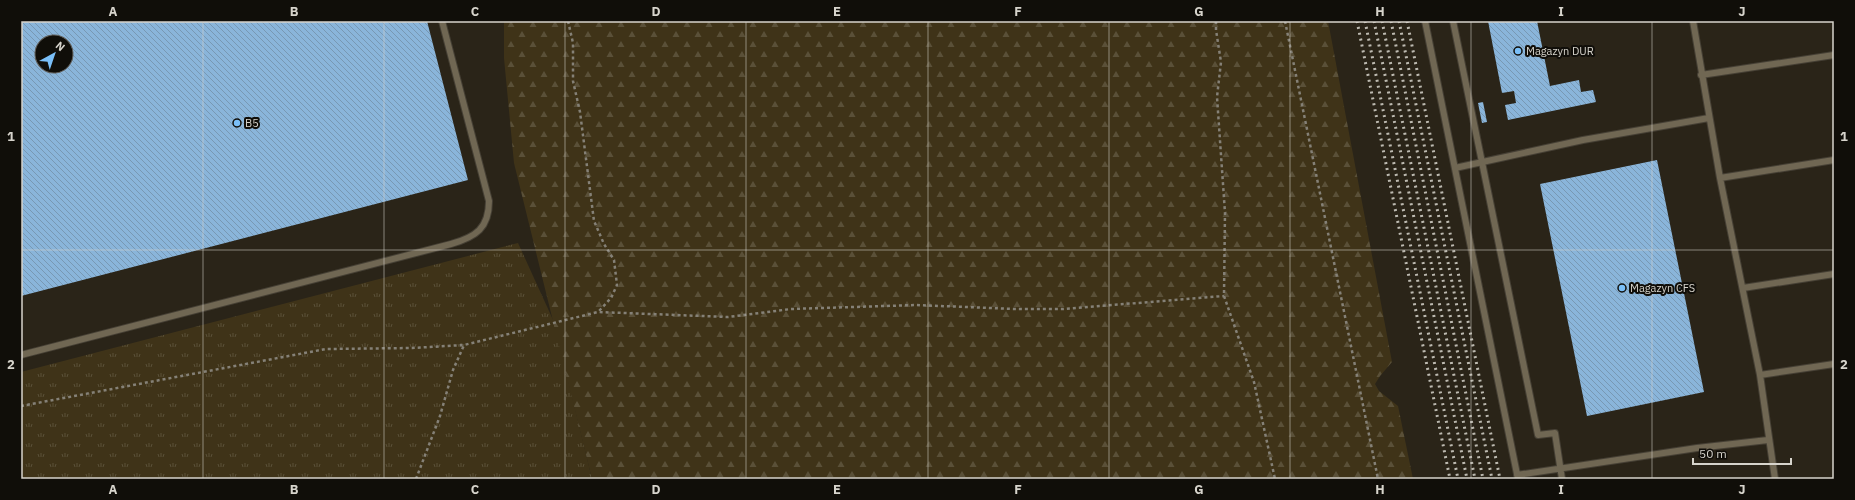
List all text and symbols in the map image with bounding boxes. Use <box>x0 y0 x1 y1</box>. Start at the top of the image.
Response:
text: A <box>109 3 118 20</box>
text: B <box>290 3 299 20</box>
text: C <box>471 3 480 20</box>
text: D <box>651 3 661 20</box>
text: E <box>833 3 841 20</box>
text: F <box>1014 3 1022 20</box>
text: G <box>1194 3 1204 20</box>
text: H <box>1375 3 1385 20</box>
text: I <box>1558 3 1564 20</box>
text: J <box>1738 3 1746 20</box>
north arrow <box>34 34 74 74</box>
text: N <box>53 38 68 54</box>
place label: Magazyn DUR <box>1526 44 1594 58</box>
marker: Magazyn DUR <box>1513 46 1523 56</box>
place label: B5 <box>245 116 259 130</box>
marker: B5 <box>232 118 242 128</box>
text: 1 <box>7 128 15 145</box>
text: 1 <box>1840 128 1848 145</box>
place label: Magazyn CFS <box>1630 281 1695 295</box>
marker: Magazyn CFS <box>1617 283 1627 293</box>
text: 2 <box>7 356 15 373</box>
text: 2 <box>1840 356 1848 373</box>
scale bar <box>1693 440 1791 466</box>
text: 50 m <box>1699 446 1727 461</box>
text: A <box>109 481 118 498</box>
text: B <box>290 481 299 498</box>
text: C <box>471 481 480 498</box>
text: D <box>651 481 661 498</box>
text: E <box>833 481 841 498</box>
text: F <box>1014 481 1022 498</box>
text: G <box>1194 481 1204 498</box>
text: H <box>1375 481 1385 498</box>
text: I <box>1558 481 1564 498</box>
text: J <box>1738 481 1746 498</box>

